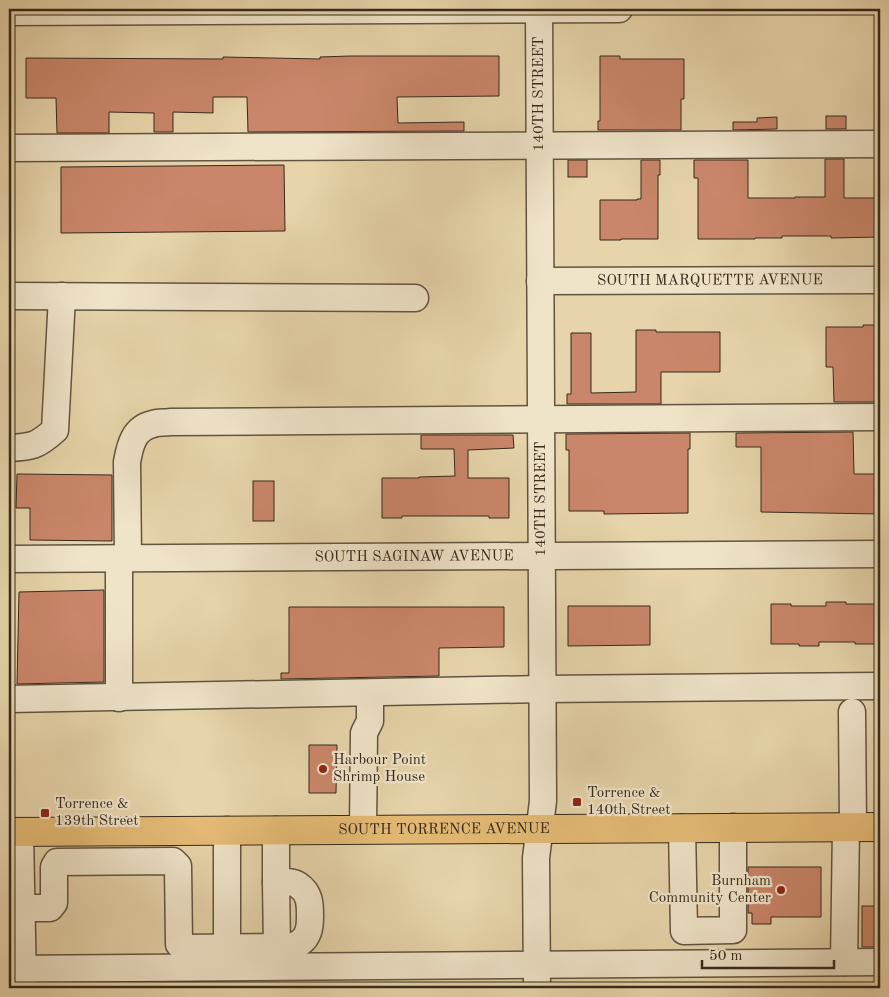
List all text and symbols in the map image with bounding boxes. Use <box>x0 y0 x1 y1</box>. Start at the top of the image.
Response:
street label: 140TH STREET <box>532 37 547 152</box>
street label: SOUTH MARQUETTE AVENUE <box>597 273 823 288</box>
street label: 140TH STREET <box>534 442 549 557</box>
street label: SOUTH SAGINAW AVENUE <box>314 549 514 565</box>
place label: Harbour Point Shrimp House <box>333 753 426 785</box>
marker: Harbour Point Shrimp House <box>317 763 329 775</box>
place label: Torrence & 140th Street <box>587 786 670 818</box>
marker: Torrence & 140th Street <box>571 796 583 808</box>
place label: Torrence & 139th Street <box>55 797 138 829</box>
marker: Torrence & 139th Street <box>39 807 51 819</box>
street label: SOUTH TORRENCE AVENUE <box>338 821 550 838</box>
place label: Burnham Community Center <box>649 874 771 906</box>
marker: Burnham Community Center <box>775 884 787 896</box>
scale bar <box>702 937 834 969</box>
text: 50 m <box>709 949 743 964</box>

